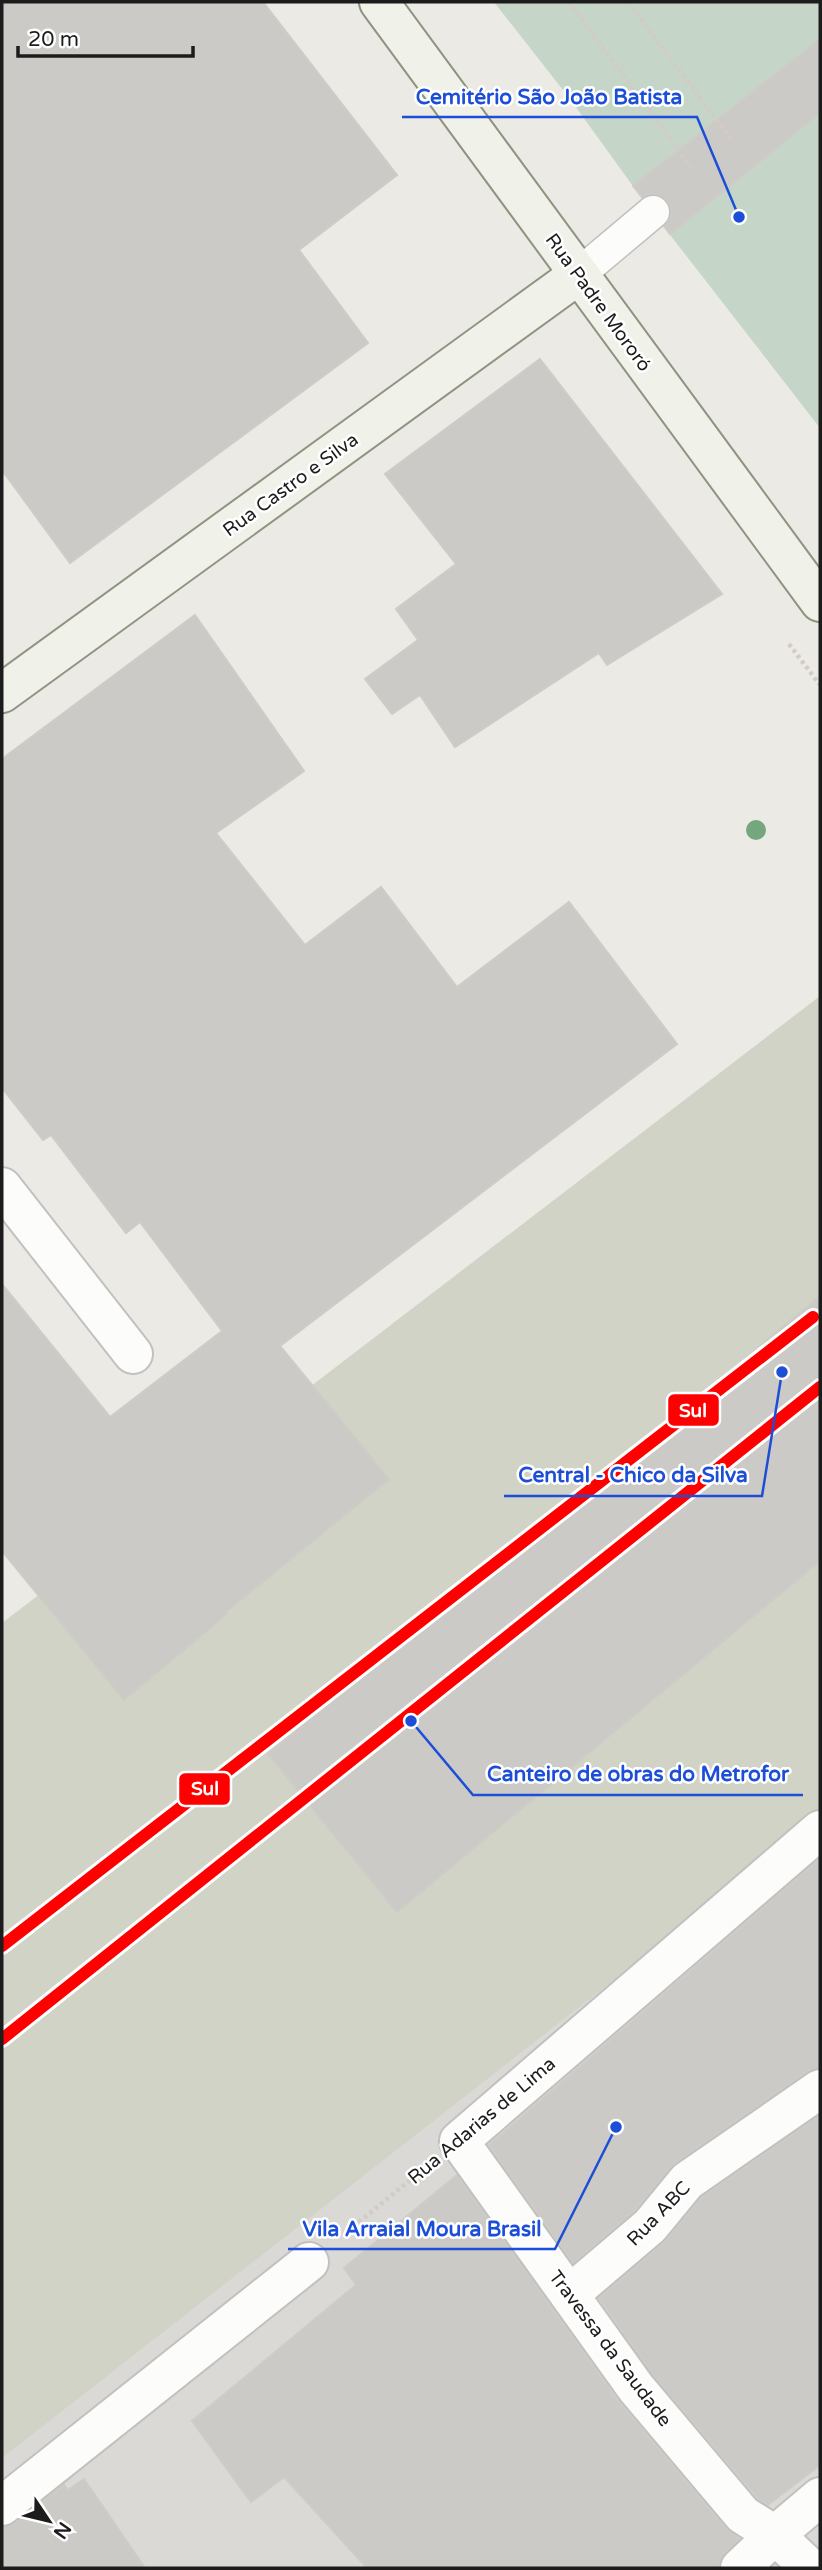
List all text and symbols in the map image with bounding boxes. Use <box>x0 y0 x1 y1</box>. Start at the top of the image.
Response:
scale bar <box>18 14 192 58</box>
text: 20 m <box>28 27 79 52</box>
callout: Cemitério São João Batista <box>402 75 697 117</box>
text: Cemitério São João Batista <box>416 85 682 110</box>
street label: Rua Padre Mororó <box>541 229 656 376</box>
street label: Rua Castro e Silva <box>219 428 362 541</box>
line badge: Sul <box>667 1393 720 1427</box>
text: Sul <box>679 1400 707 1422</box>
callout: Central - Chico da Silva <box>504 1454 762 1496</box>
text: Central - Chico da Silva <box>518 1463 748 1488</box>
callout: Canteiro de obras do Metrofor <box>473 1753 803 1795</box>
text: Canteiro de obras do Metrofor <box>487 1762 790 1787</box>
line badge: Sul <box>178 1772 231 1806</box>
text: Sul <box>191 1778 219 1800</box>
street label: Rua Adarias de Lima <box>403 2053 560 2189</box>
street label: Rua ABC <box>623 2177 695 2251</box>
callout: Vila Arraial Moura Brasil <box>288 2207 555 2249</box>
text: Vila Arraial Moura Brasil <box>303 2217 541 2242</box>
street label: Travessa da Saudade <box>544 2266 676 2431</box>
north arrow <box>14 2486 84 2556</box>
text: N <box>49 2518 75 2543</box>

